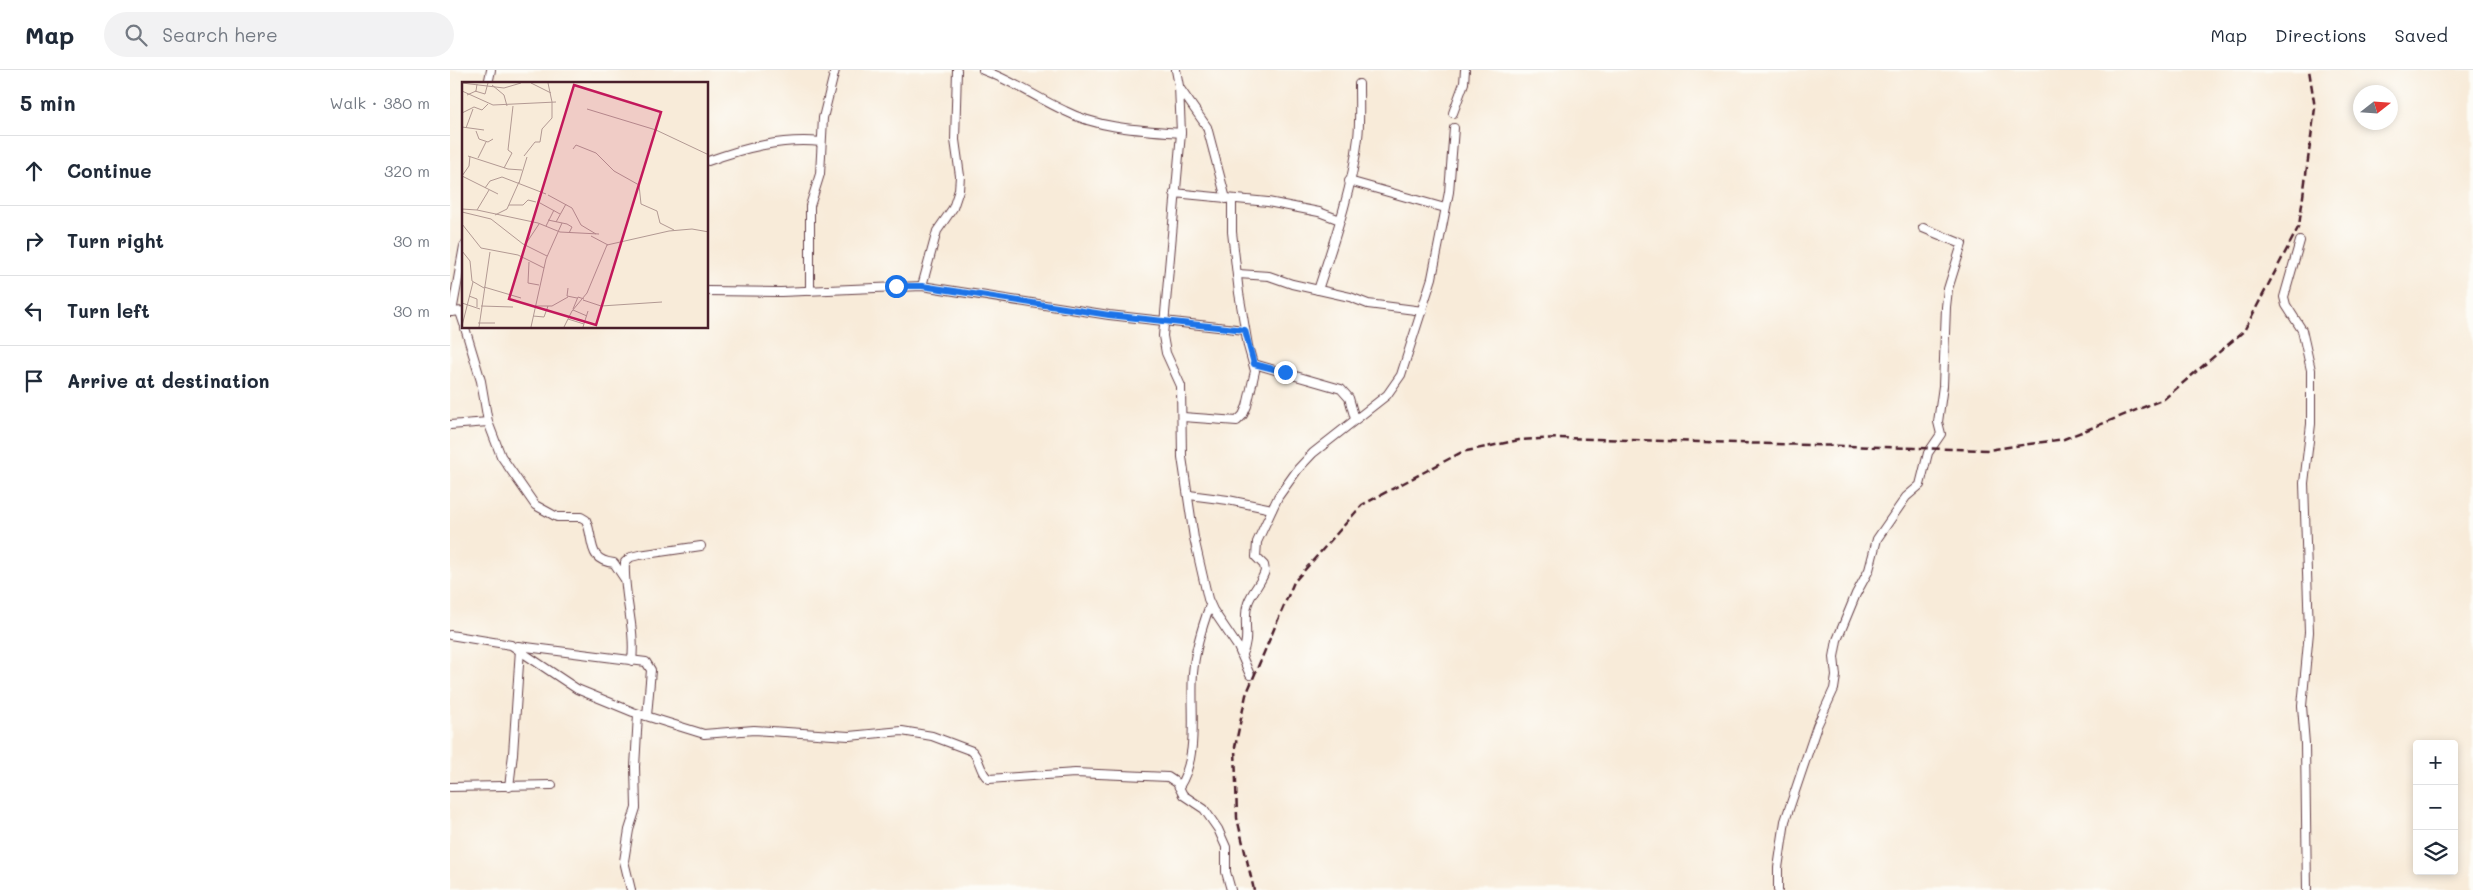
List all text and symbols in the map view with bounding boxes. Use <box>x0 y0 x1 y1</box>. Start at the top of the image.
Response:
search box <box>104 12 454 57</box>
text: Map <box>25 19 74 50</box>
icon: search <box>122 21 150 49</box>
text: Search here <box>162 22 278 47</box>
text: Map <box>2210 23 2247 47</box>
text: Directions <box>2275 23 2367 47</box>
text: Saved <box>2395 23 2448 47</box>
inset map <box>462 82 709 329</box>
north arrow <box>2353 85 2398 130</box>
text: 5 min <box>20 89 76 116</box>
text: Walk · 380 m <box>329 92 430 113</box>
icon: ahead <box>20 157 48 185</box>
text: Continue <box>67 158 152 183</box>
text: 320 m <box>384 160 430 181</box>
icon: right <box>20 227 48 255</box>
text: Turn right <box>67 228 164 253</box>
text: 30 m <box>393 230 430 251</box>
route start <box>885 275 908 298</box>
icon: left <box>20 297 48 325</box>
text: Turn left <box>67 298 150 323</box>
text: 30 m <box>393 300 430 321</box>
route end <box>1274 361 1297 384</box>
icon: arrive <box>20 367 48 395</box>
text: Arrive at destination <box>67 368 270 393</box>
map controls <box>2413 740 2458 875</box>
button: + <box>2413 740 2458 785</box>
button: − <box>2413 785 2458 830</box>
button: layers <box>2413 830 2458 875</box>

